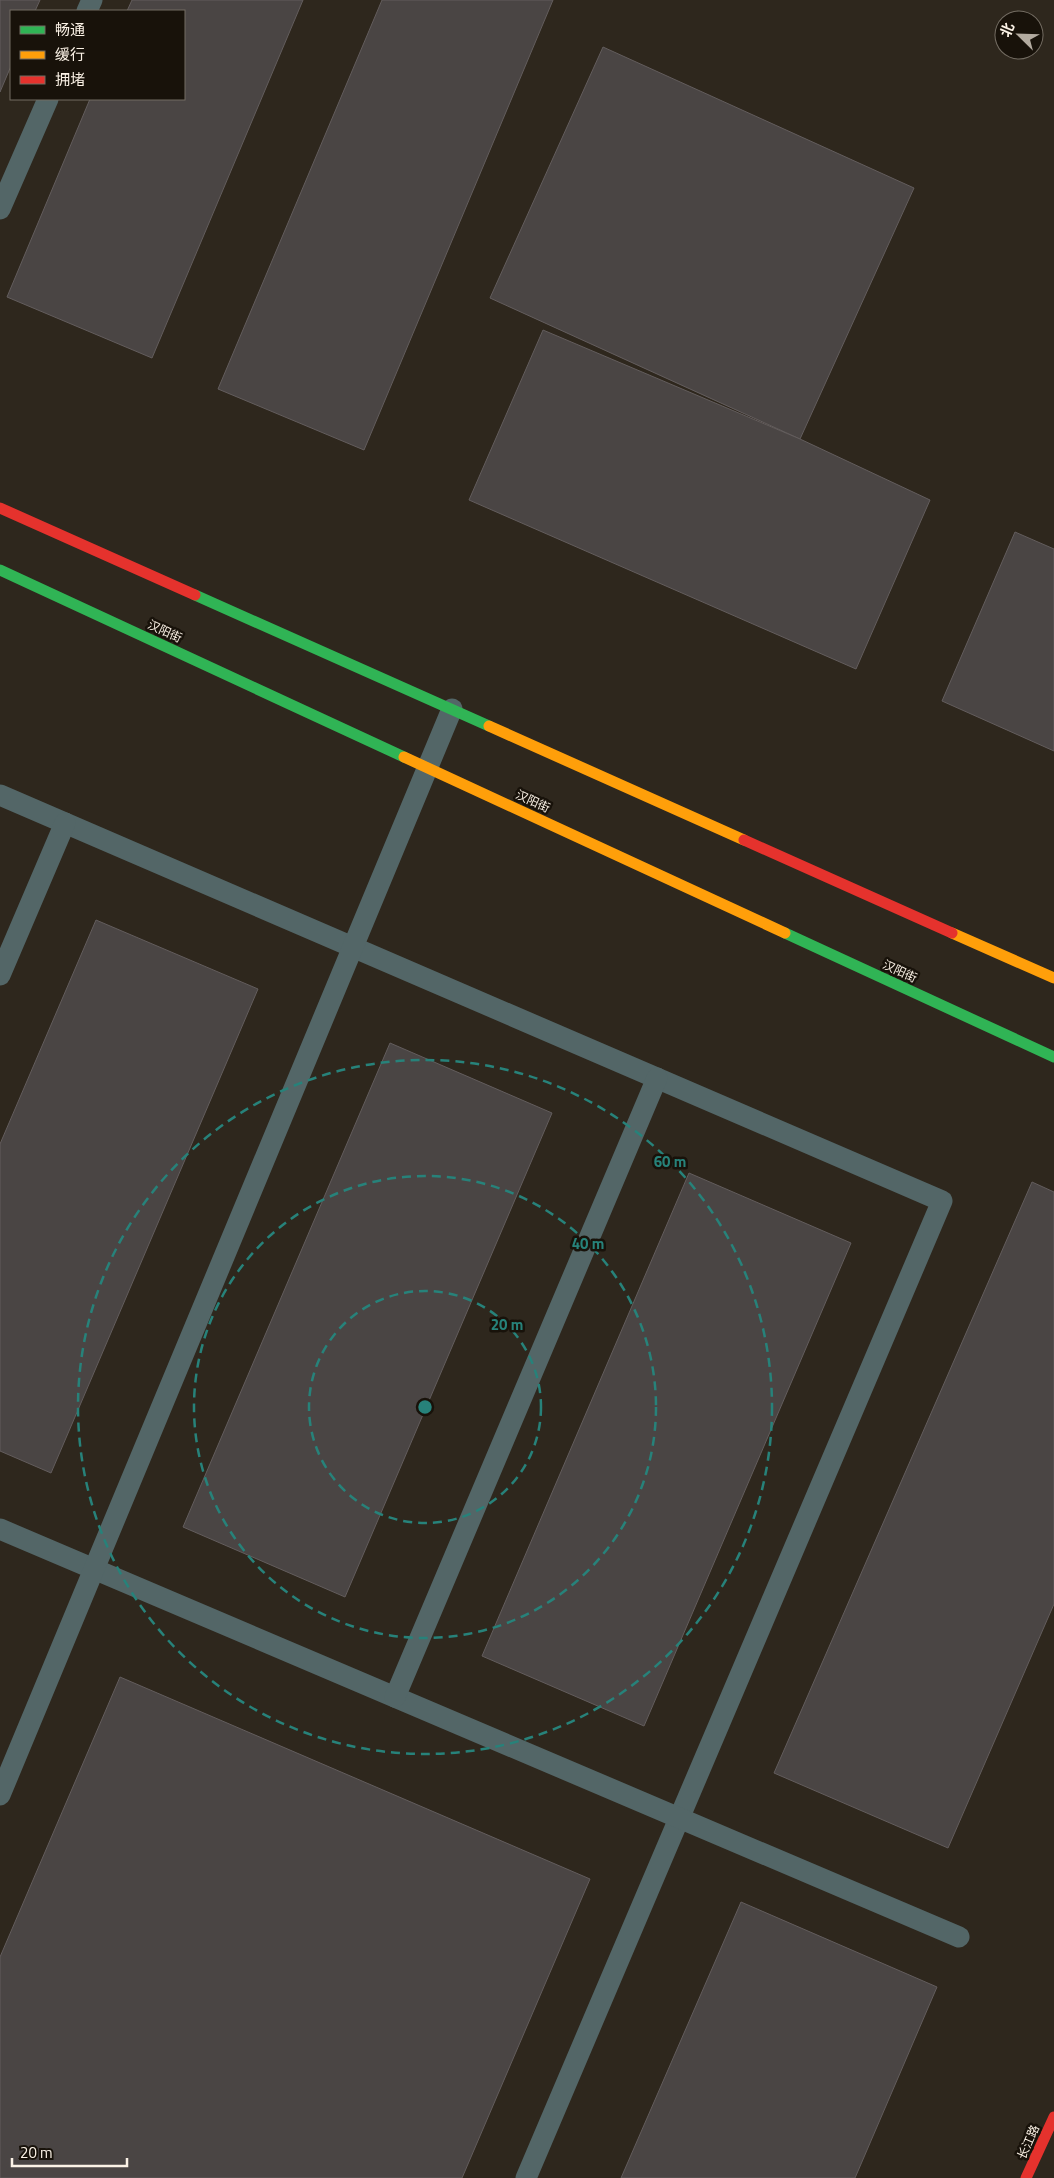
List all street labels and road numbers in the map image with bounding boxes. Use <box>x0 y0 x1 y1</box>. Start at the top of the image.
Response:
street label: 汉阳街 <box>145 615 185 647</box>
street label: 汉阳街 <box>513 785 553 817</box>
street label: 汉阳街 <box>880 955 920 987</box>
street label: 长江路 <box>1012 2122 1044 2162</box>

